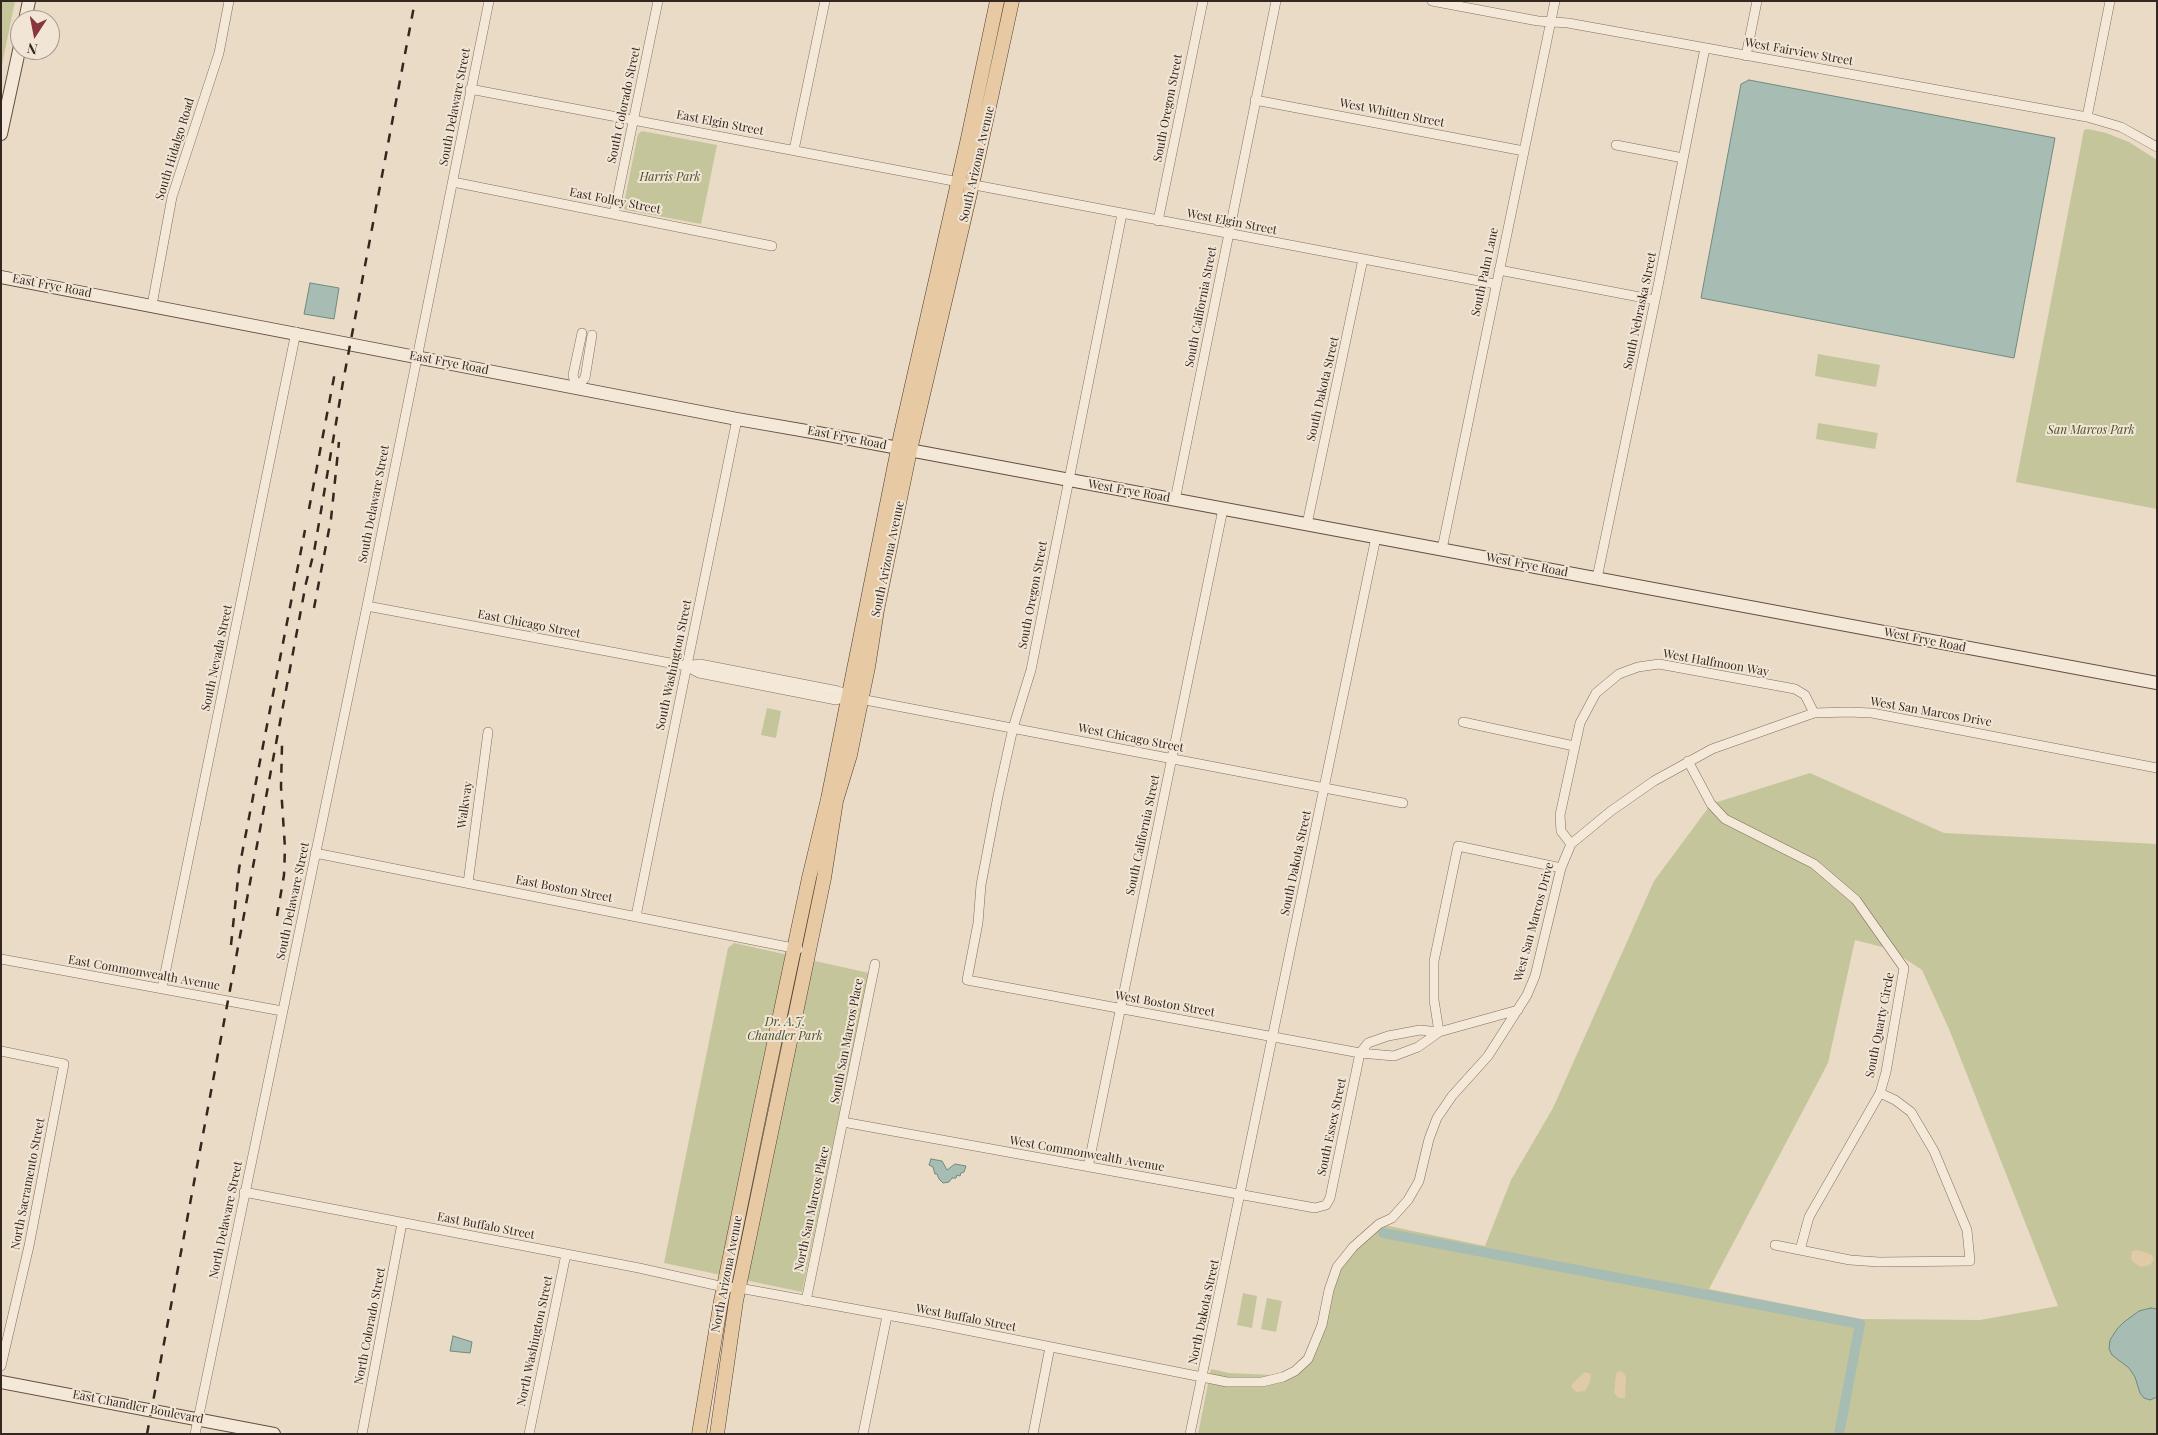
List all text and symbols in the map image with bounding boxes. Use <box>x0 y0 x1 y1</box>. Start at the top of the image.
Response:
north arrow <box>10 10 60 60</box>
street label: West Fairview Street <box>1744 35 1854 69</box>
text: N <box>25 39 39 60</box>
street label: South Colorado Street <box>605 45 643 165</box>
street label: South Delaware Street <box>436 47 474 167</box>
street label: South Oregon Street <box>1150 53 1186 163</box>
street label: South Hidalgo Road <box>153 96 197 202</box>
street label: West Whitten Street <box>1338 96 1446 130</box>
street label: South Arizona Avenue <box>957 105 997 223</box>
street label: East Elgin Street <box>675 107 765 139</box>
park label: Harris Park <box>640 170 700 184</box>
street label: East Folley Street <box>568 185 662 217</box>
street label: West Elgin Street <box>1186 206 1278 238</box>
street label: South Palm Lane <box>1469 226 1501 318</box>
street label: South California Street <box>1182 245 1220 369</box>
street label: South Nebraska Street <box>1621 251 1659 371</box>
street label: East Frye Road <box>11 271 93 301</box>
street label: South Dakota Street <box>1304 335 1342 443</box>
street label: East Frye Road <box>408 348 490 378</box>
street label: East Frye Road <box>806 423 888 453</box>
park label: San Marcos Park <box>2047 423 2135 437</box>
street label: South Delaware Street <box>355 444 393 564</box>
street label: West Frye Road <box>1087 477 1171 505</box>
street label: South Arizona Avenue <box>869 499 907 619</box>
street label: South Oregon Street <box>1015 540 1051 650</box>
street label: West Frye Road <box>1485 550 1569 580</box>
street label: South Washington Street <box>653 598 695 732</box>
street label: South Nevada Street <box>199 603 235 713</box>
street label: East Chicago Street <box>476 607 582 641</box>
street label: West Frye Road <box>1883 625 1967 655</box>
street label: West Halfmoon Way <box>1662 647 1770 679</box>
street label: West San Marcos Drive <box>1869 694 1993 730</box>
street label: West Chicago Street <box>1077 721 1185 755</box>
street label: South California Street <box>1123 773 1163 897</box>
street label: Walkway <box>455 781 475 829</box>
street label: South Dakota Street <box>1278 809 1314 917</box>
street label: South Delaware Street <box>273 841 313 961</box>
street label: West San Marcos Drive <box>1511 861 1557 983</box>
street label: East Boston Street <box>514 873 614 905</box>
street label: East Commonwealth Avenue <box>67 953 221 993</box>
street label: South Quarty Circle <box>1863 971 1897 1079</box>
street label: South San Marcos Place <box>828 977 866 1105</box>
street label: West Boston Street <box>1114 988 1216 1020</box>
park label: Dr. A.J. Chandler Park <box>747 1015 823 1043</box>
street label: South Essex Street <box>1315 1077 1349 1177</box>
street label: North Sacramento Street <box>8 1117 48 1251</box>
street label: West Commonwealth Avenue <box>1008 1133 1166 1175</box>
street label: North San Marcos Place <box>792 1145 832 1273</box>
street label: North Delaware Street <box>206 1160 246 1280</box>
street label: East Buffalo Street <box>436 1209 536 1243</box>
street label: North Arizona Avenue <box>709 1214 745 1334</box>
street label: North Dakota Street <box>1186 1258 1222 1366</box>
street label: North Colorado Street <box>352 1266 388 1386</box>
street label: North Washington Street <box>514 1274 556 1408</box>
street label: West Buffalo Street <box>915 1301 1017 1335</box>
street label: East Chandler Boulevard <box>71 1387 205 1427</box>

